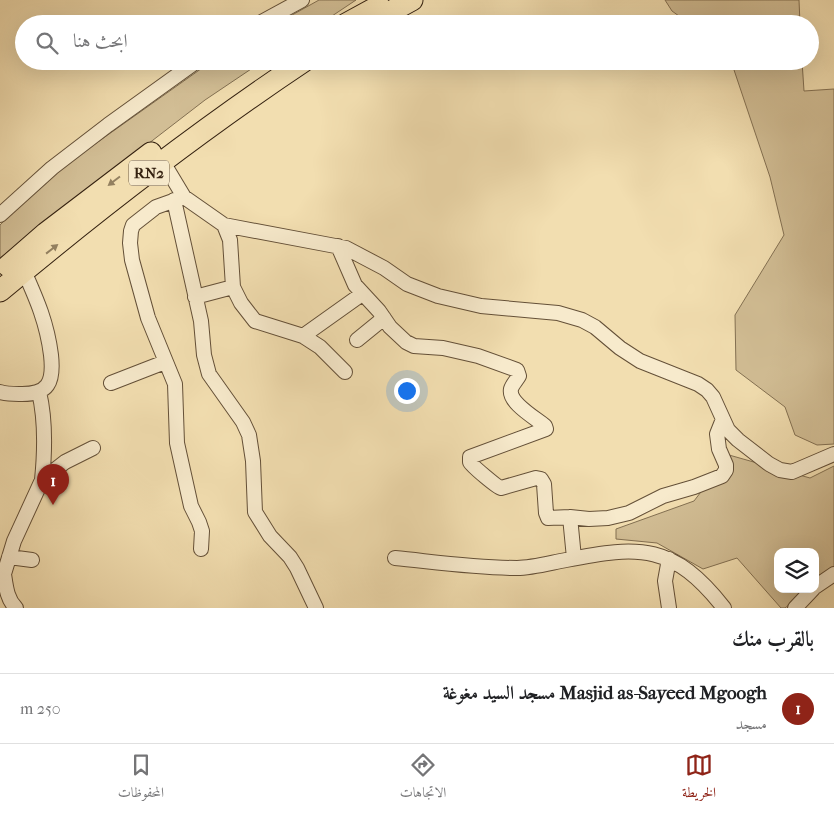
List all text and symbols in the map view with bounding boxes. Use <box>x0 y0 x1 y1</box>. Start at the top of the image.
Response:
search box <box>15 15 819 70</box>
icon: search <box>33 29 61 57</box>
text: ابحث هنا <box>73 30 128 52</box>
road number: RN2 <box>129 160 169 186</box>
one-way arrow <box>107 176 121 186</box>
one-way arrow <box>45 244 58 255</box>
your location <box>394 378 420 404</box>
pin: 1 <box>37 464 69 505</box>
map controls <box>774 548 819 593</box>
button: layers <box>774 548 819 593</box>
text: بالقرب منك <box>732 627 814 651</box>
text: Masjid as-Sayeed Mgoogh مسجد السيد مغوغة <box>443 682 767 704</box>
text: 250 m <box>20 699 61 718</box>
text: 1 <box>795 699 801 718</box>
text: مسجد <box>736 714 767 733</box>
tab: المحفوظات <box>118 751 164 806</box>
tab: الاتجاهات <box>400 751 446 806</box>
tab: الخريطة <box>682 751 716 806</box>

